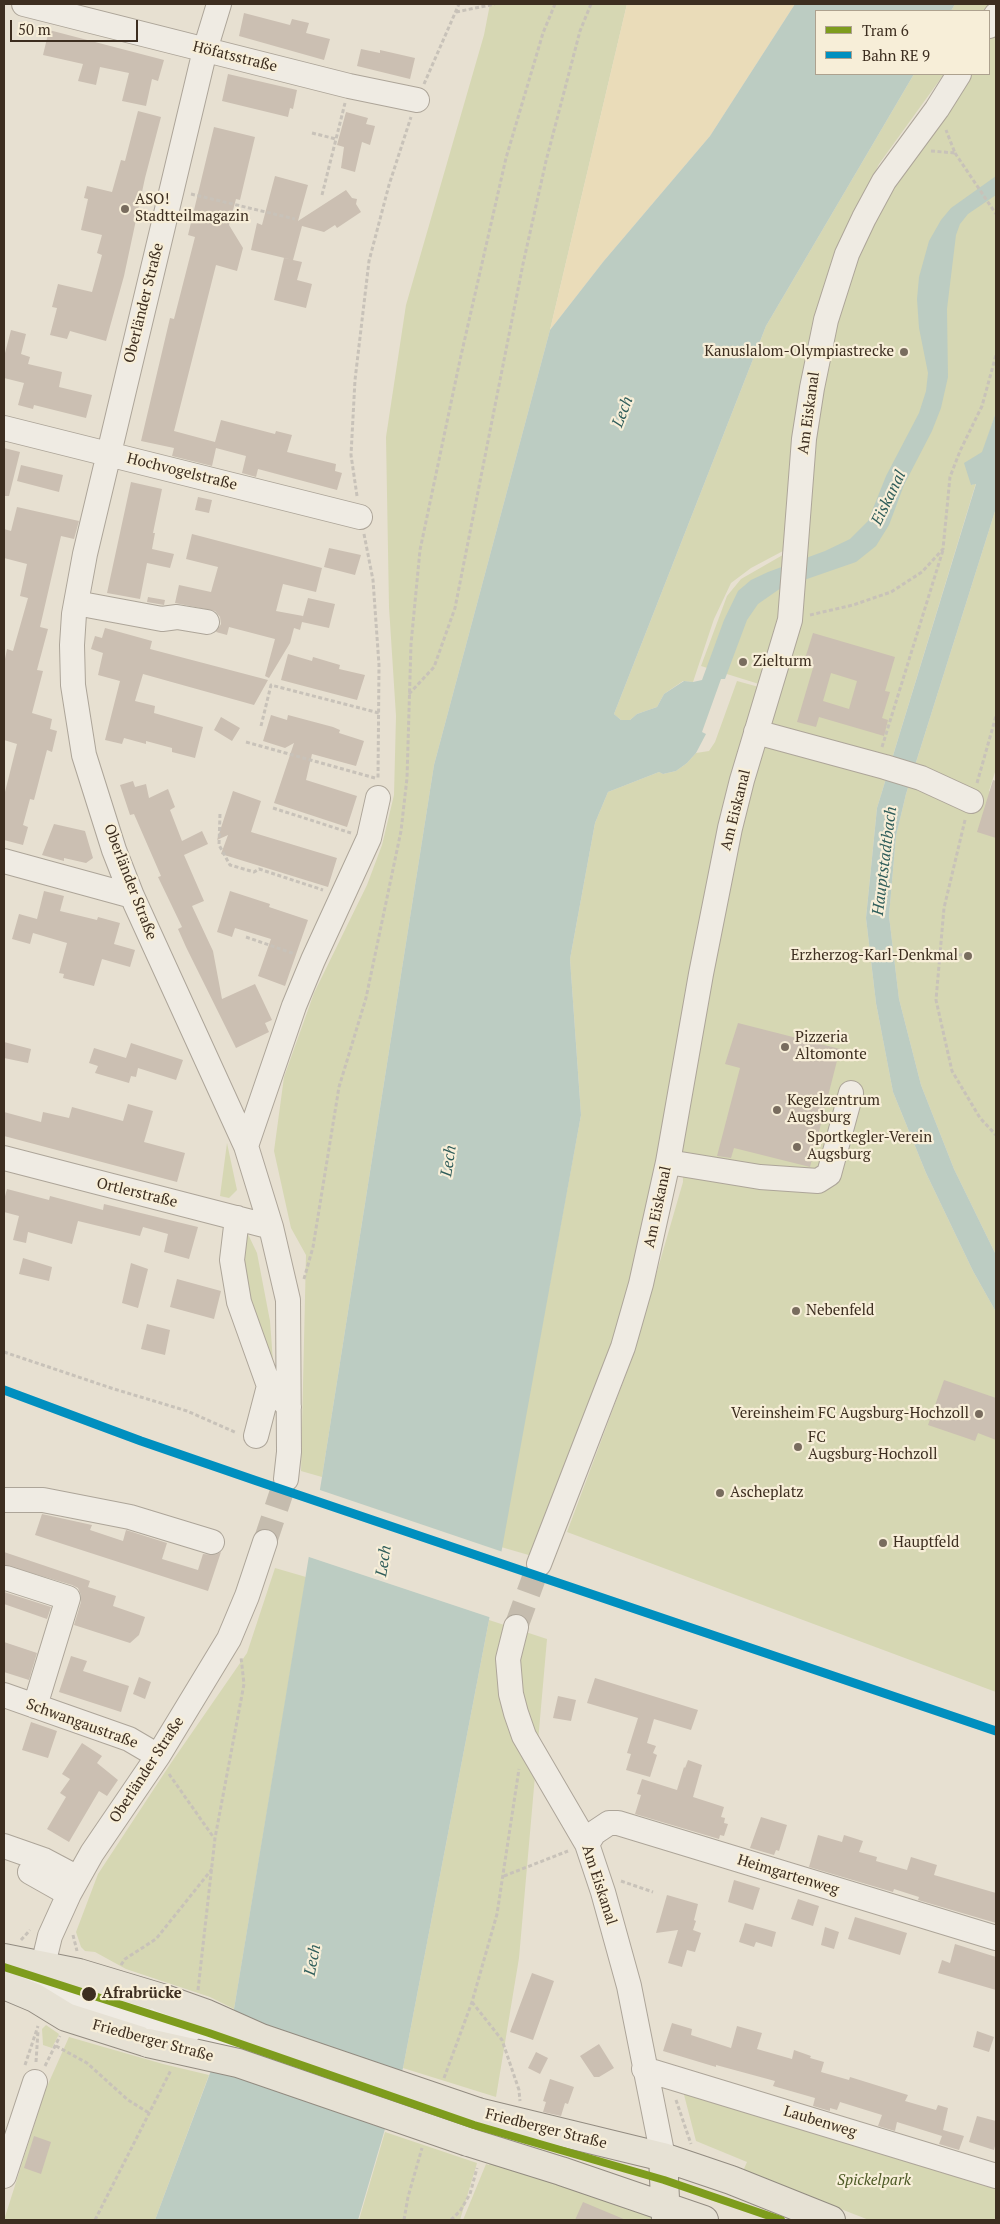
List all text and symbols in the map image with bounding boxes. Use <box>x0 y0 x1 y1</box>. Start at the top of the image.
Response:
scale bar <box>12 10 140 42</box>
legend <box>815 10 990 75</box>
text: 50 m <box>18 19 51 39</box>
text: Tram 6 <box>862 20 909 40</box>
street label: Höfatsstraße <box>191 38 279 76</box>
text: Bahn RE 9 <box>862 45 930 65</box>
place label: ASO! Stadtteilmagazin <box>135 191 249 226</box>
marker: ASO! Stadtteilmagazin <box>119 203 131 215</box>
street label: Oberländer Straße <box>120 241 168 365</box>
place label: Kanuslalom-Olympiastrecke <box>704 343 894 361</box>
marker: Kanuslalom-Olympiastrecke <box>898 346 910 358</box>
street label: Am Eiskanal <box>794 371 824 455</box>
water label: Lech <box>608 394 638 430</box>
street label: Hochvogelstraße <box>125 450 239 494</box>
water label: Eiskanal <box>868 468 910 528</box>
place label: Zielturm <box>753 653 812 671</box>
marker: Zielturm <box>737 656 749 668</box>
street label: Am Eiskanal <box>717 768 755 852</box>
water label: Hauptstadtbach <box>869 805 901 917</box>
street label: Oberländer Straße <box>100 821 160 943</box>
place label: Erzherzog-Karl-Denkmal <box>791 947 958 965</box>
marker: Erzherzog-Karl-Denkmal <box>962 950 974 962</box>
place label: Pizzeria Altomonte <box>795 1029 867 1064</box>
marker: Pizzeria Altomonte <box>779 1041 791 1053</box>
place label: Kegelzentrum Augsburg <box>787 1092 880 1127</box>
marker: Kegelzentrum Augsburg <box>771 1104 783 1116</box>
place label: Sportkegler-Verein Augsburg <box>807 1129 932 1164</box>
marker: Sportkegler-Verein Augsburg <box>791 1141 803 1153</box>
water label: Lech <box>437 1144 461 1178</box>
street label: Am Eiskanal <box>641 1165 675 1249</box>
street label: Ortlerstraße <box>95 1174 179 1212</box>
place label: Nebenfeld <box>806 1302 874 1320</box>
marker: Nebenfeld <box>790 1305 802 1317</box>
place label: Vereinsheim FC Augsburg-Hochzoll <box>731 1405 969 1423</box>
marker: Vereinsheim FC Augsburg-Hochzoll <box>973 1408 985 1420</box>
place label: FC Augsburg-Hochzoll <box>808 1429 938 1464</box>
marker: FC Augsburg-Hochzoll <box>792 1441 804 1453</box>
place label: Ascheplatz <box>730 1484 804 1502</box>
marker: Ascheplatz <box>714 1487 726 1499</box>
place label: Hauptfeld <box>893 1534 959 1552</box>
marker: Hauptfeld <box>877 1537 889 1549</box>
water label: Lech <box>372 1544 396 1578</box>
street label: Schwangaustraße <box>24 1695 140 1753</box>
street label: Oberländer Straße <box>106 1714 188 1826</box>
street label: Am Eiskanal <box>578 1843 620 1927</box>
street label: Heimgartenweg <box>735 1851 841 1899</box>
water label: Lech <box>301 1943 325 1977</box>
marker: Afrabrücke <box>80 1985 98 2003</box>
place label: Afrabrücke <box>102 1985 182 2003</box>
street label: Friedberger Straße <box>90 2016 216 2066</box>
street label: Laubenweg <box>781 2102 859 2142</box>
street label: Friedberger Straße <box>483 2105 609 2153</box>
park label: Spickelpark <box>837 2172 911 2190</box>

